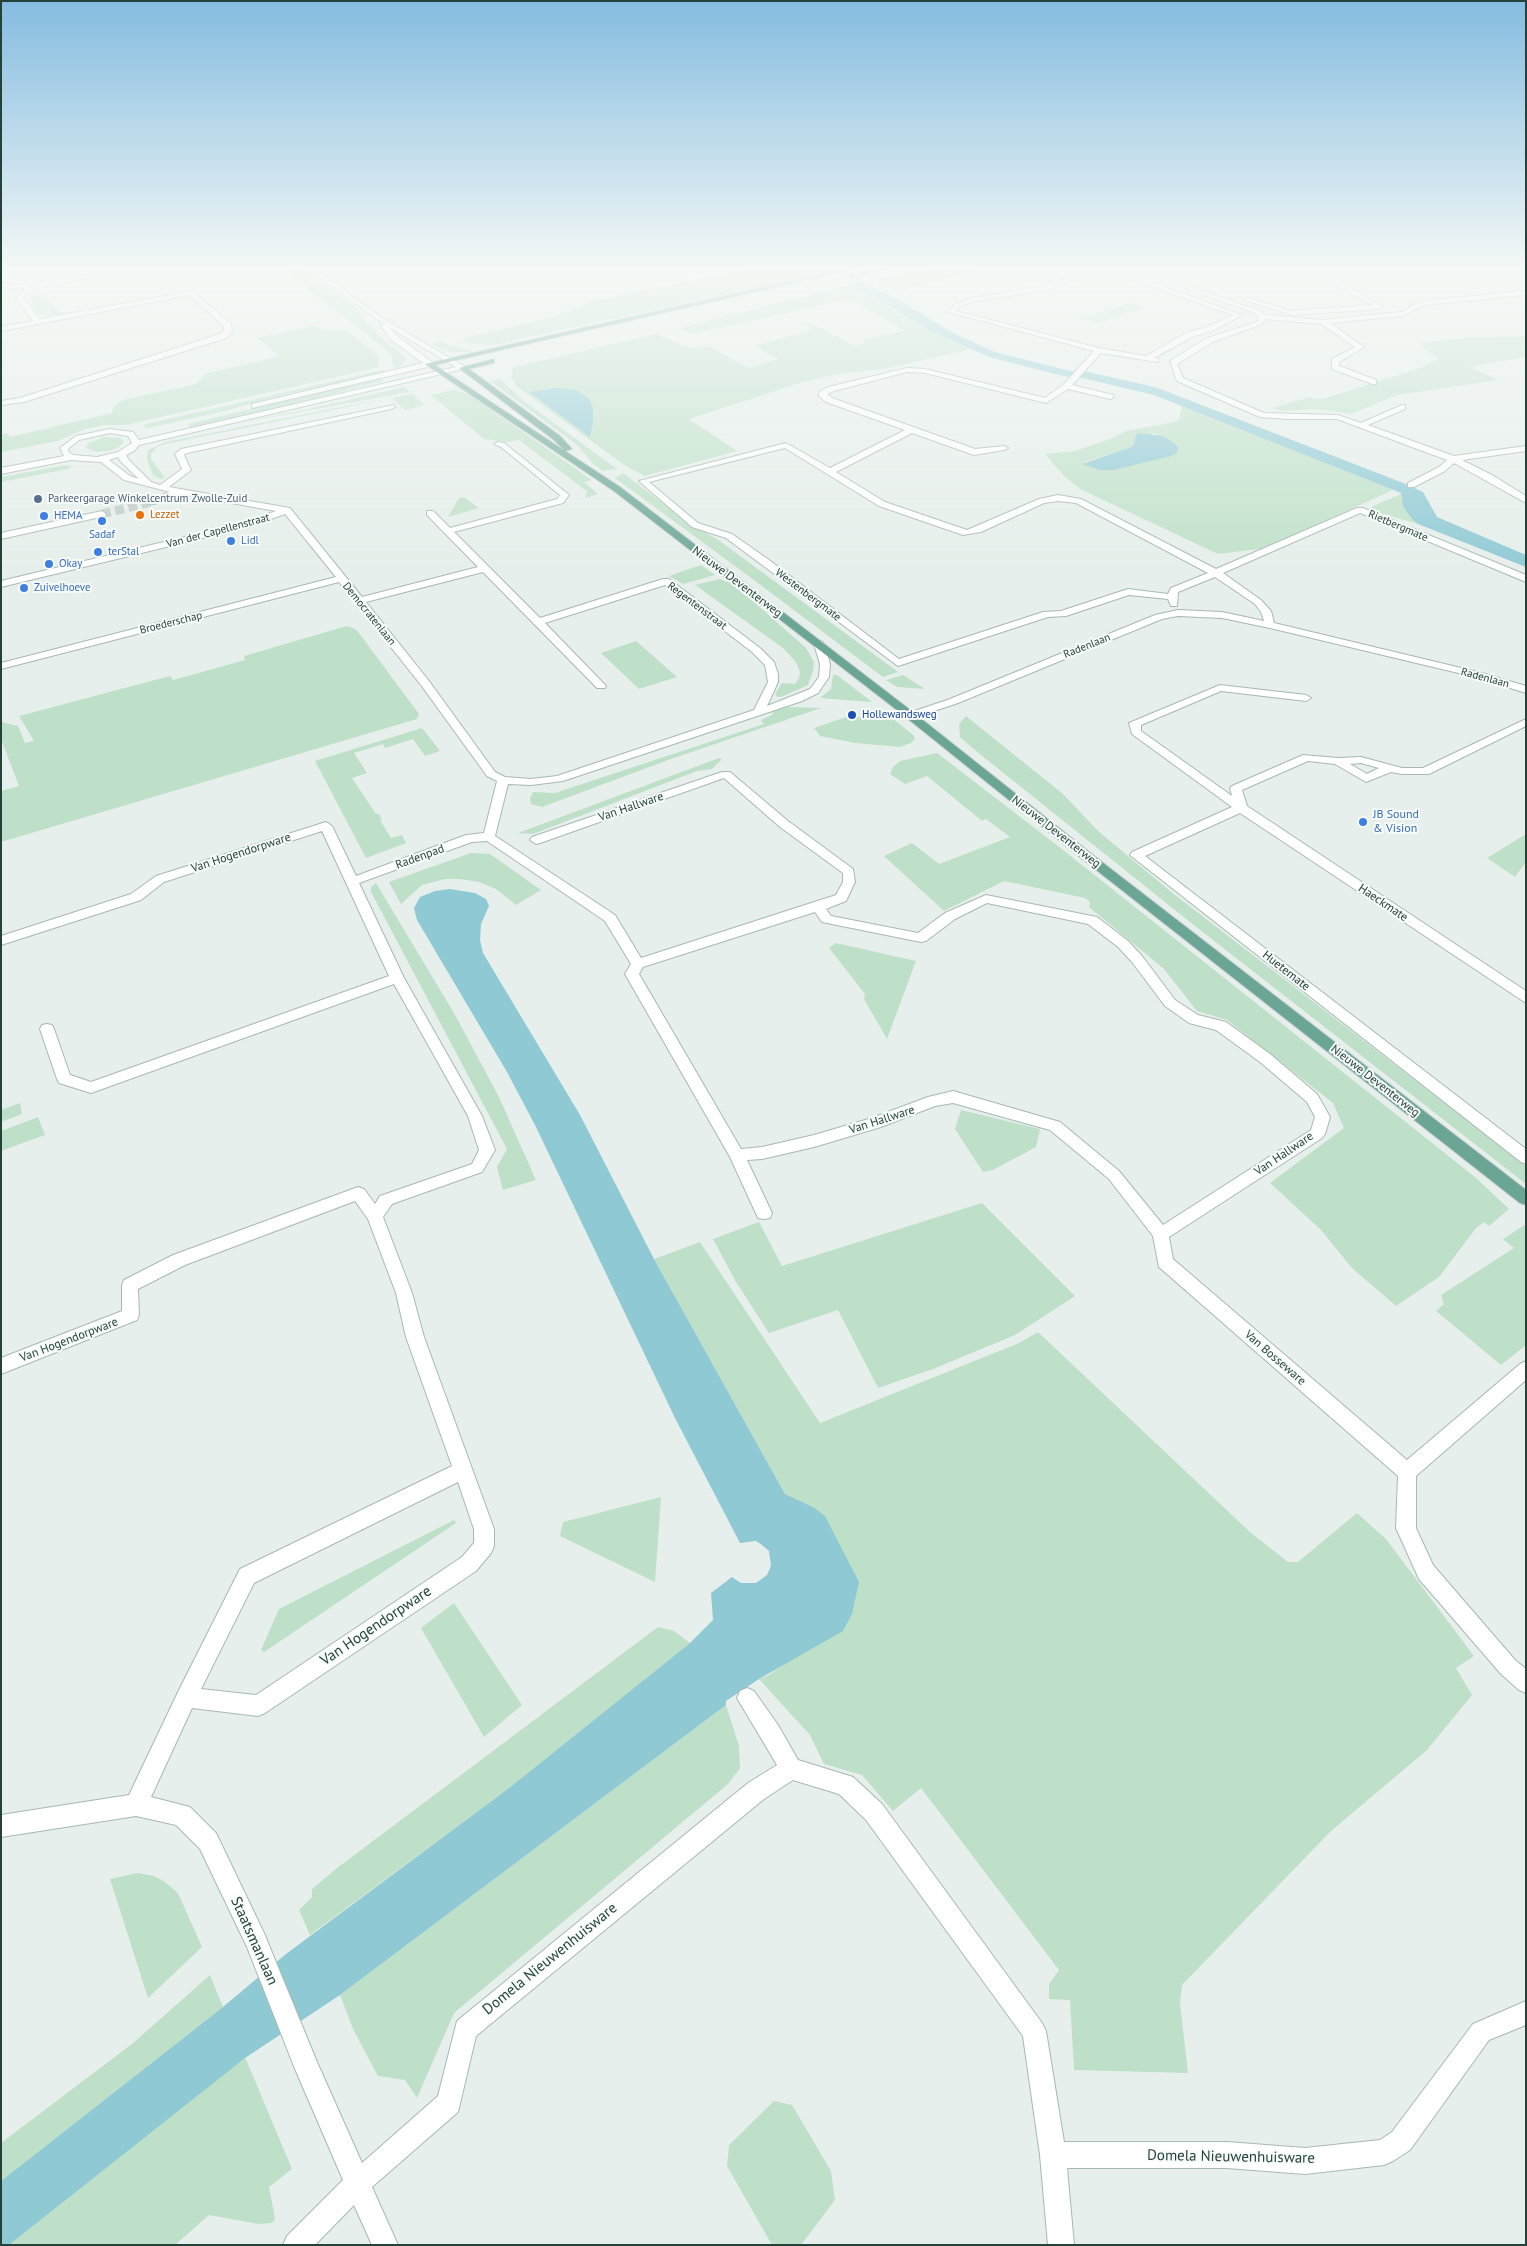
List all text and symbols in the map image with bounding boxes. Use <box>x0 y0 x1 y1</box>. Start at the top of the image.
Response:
place label: Parkeergarage Winkelcentrum Zwolle-Zuid <box>48 492 247 506</box>
marker: Parkeergarage Winkelcentrum Zwolle-Zuid <box>32 493 44 505</box>
place label: Lezzet <box>150 508 179 522</box>
street label: Rietbergmate <box>1366 508 1430 544</box>
place label: HEMA <box>54 509 82 523</box>
marker: Lezzet <box>134 509 146 521</box>
marker: HEMA <box>38 510 50 522</box>
street label: Van der Capellenstraat <box>165 511 271 551</box>
marker: Sadaf <box>96 515 108 527</box>
place label: Sadaf <box>89 528 115 542</box>
place label: Lidl <box>241 534 259 548</box>
marker: Lidl <box>225 535 237 547</box>
street label: Nieuwe Deventerweg <box>689 543 785 621</box>
place label: terStal <box>108 545 139 559</box>
marker: terStal <box>92 546 104 558</box>
place label: Okay <box>59 557 82 571</box>
marker: Okay <box>43 558 55 570</box>
street label: Westenbergmate <box>773 566 843 624</box>
street label: Regentenstraat <box>665 579 729 633</box>
street label: Democratenlaan <box>340 580 398 648</box>
place label: Zuivelhoeve <box>34 581 91 595</box>
marker: Zuivelhoeve <box>18 582 30 594</box>
street label: Broederschap <box>138 609 204 637</box>
street label: Radenlaan <box>1062 631 1112 661</box>
street label: Radenlaan <box>1459 665 1511 691</box>
place label: Hollewandsweg <box>862 708 937 722</box>
marker: Hollewandsweg <box>846 709 858 721</box>
street label: Van Hallware <box>597 789 665 825</box>
street label: Nieuwe Deventerweg <box>1009 793 1103 871</box>
place label: JB Sound & Vision <box>1373 808 1419 836</box>
marker: JB Sound & Vision <box>1357 816 1369 828</box>
street label: Van Hogendorpware <box>189 830 293 876</box>
street label: Radenpad <box>394 842 446 872</box>
street label: Haeckmate <box>1355 881 1411 925</box>
street label: Huetemate <box>1259 948 1313 994</box>
street label: Nieuwe Deventerweg <box>1328 1042 1422 1120</box>
street label: Van Hallware <box>847 1103 917 1137</box>
street label: Van Hallware <box>1252 1129 1316 1179</box>
street label: Van Hogendorpware <box>18 1315 120 1365</box>
street label: Van Bosseware <box>1241 1328 1309 1388</box>
street label: Van Hogendorpware <box>317 1582 435 1670</box>
street label: Staatsmanlaan <box>227 1894 281 1988</box>
street label: Domela Nieuwenhuisware <box>479 1899 621 2019</box>
street label: Domela Nieuwenhuisware <box>1147 2147 1315 2167</box>

